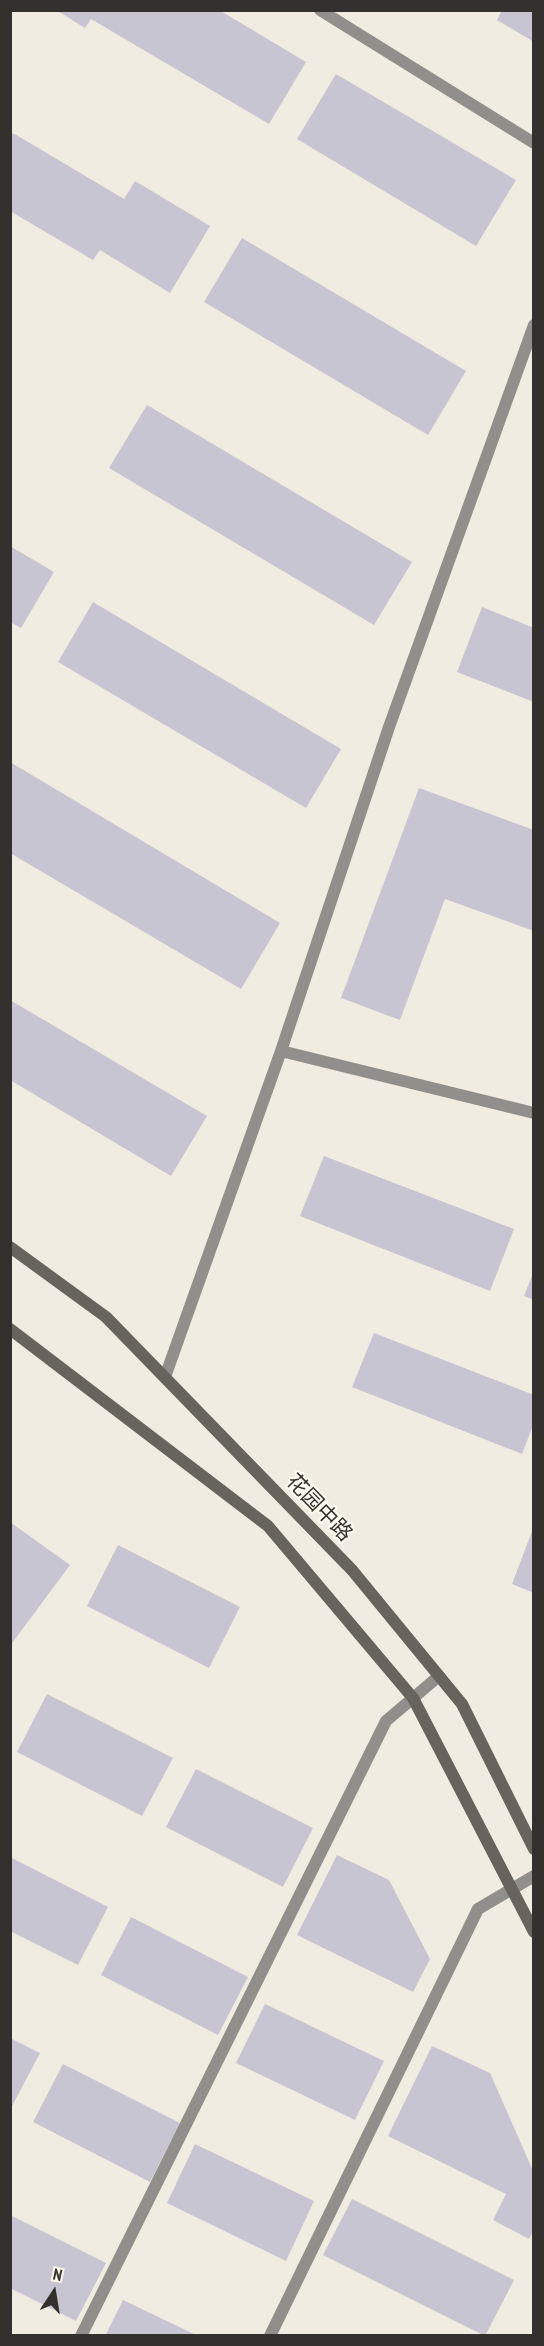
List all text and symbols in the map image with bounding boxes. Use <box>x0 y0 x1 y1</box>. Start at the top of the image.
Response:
street label: 花园中路 <box>281 1469 357 1547</box>
north arrow <box>24 2262 84 2322</box>
text: N <box>51 2264 64 2285</box>

